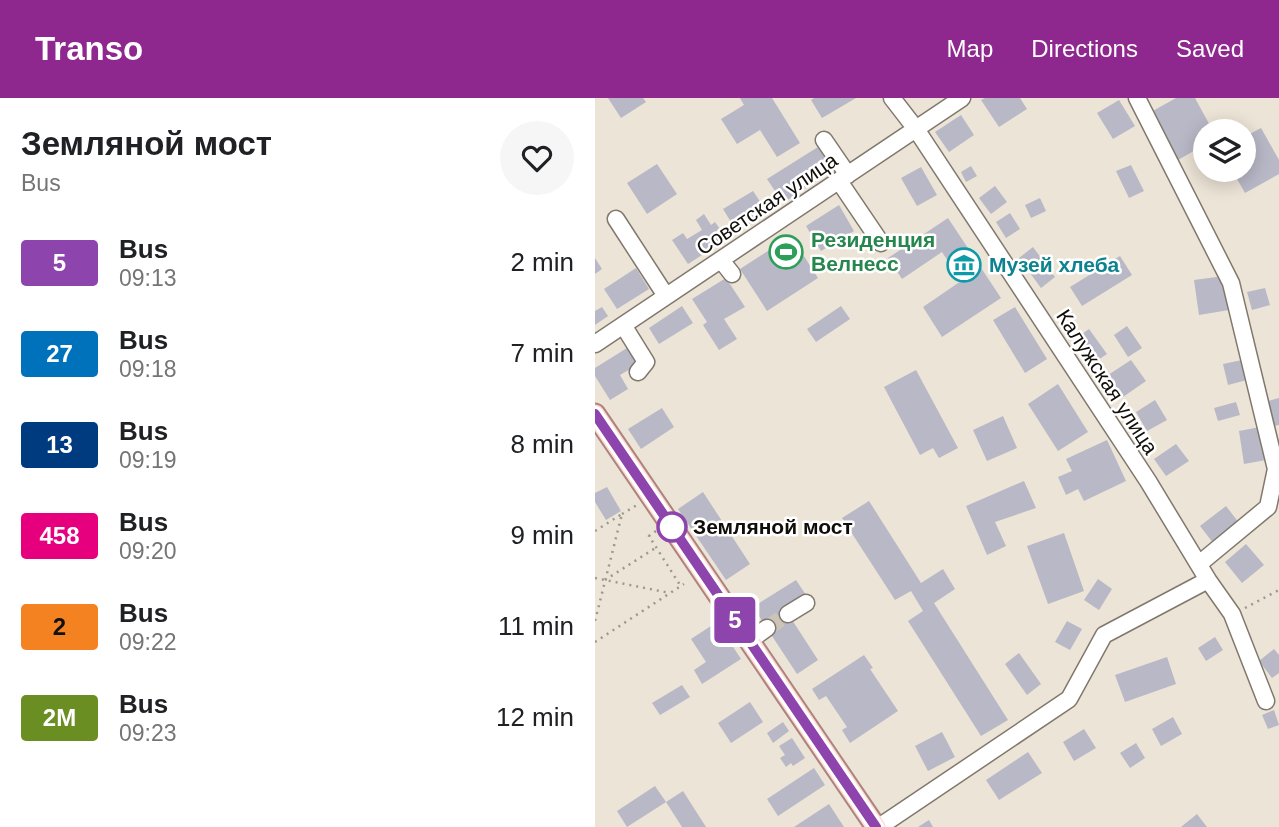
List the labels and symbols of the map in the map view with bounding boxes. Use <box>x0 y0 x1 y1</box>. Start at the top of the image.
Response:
street label: Советская улица <box>692 148 842 259</box>
place label: Резиденция Велнесс <box>811 228 935 275</box>
sports icon: Резиденция Велнесс <box>767 233 805 271</box>
museum icon: Музей хлеба <box>945 246 983 284</box>
place label: Музей хлеба <box>989 253 1120 276</box>
street label: Калужская улица <box>1052 305 1163 459</box>
marker: Земляной мост <box>657 512 687 542</box>
place label: Земляной мост <box>693 515 853 538</box>
line badge: 5 <box>712 597 758 643</box>

